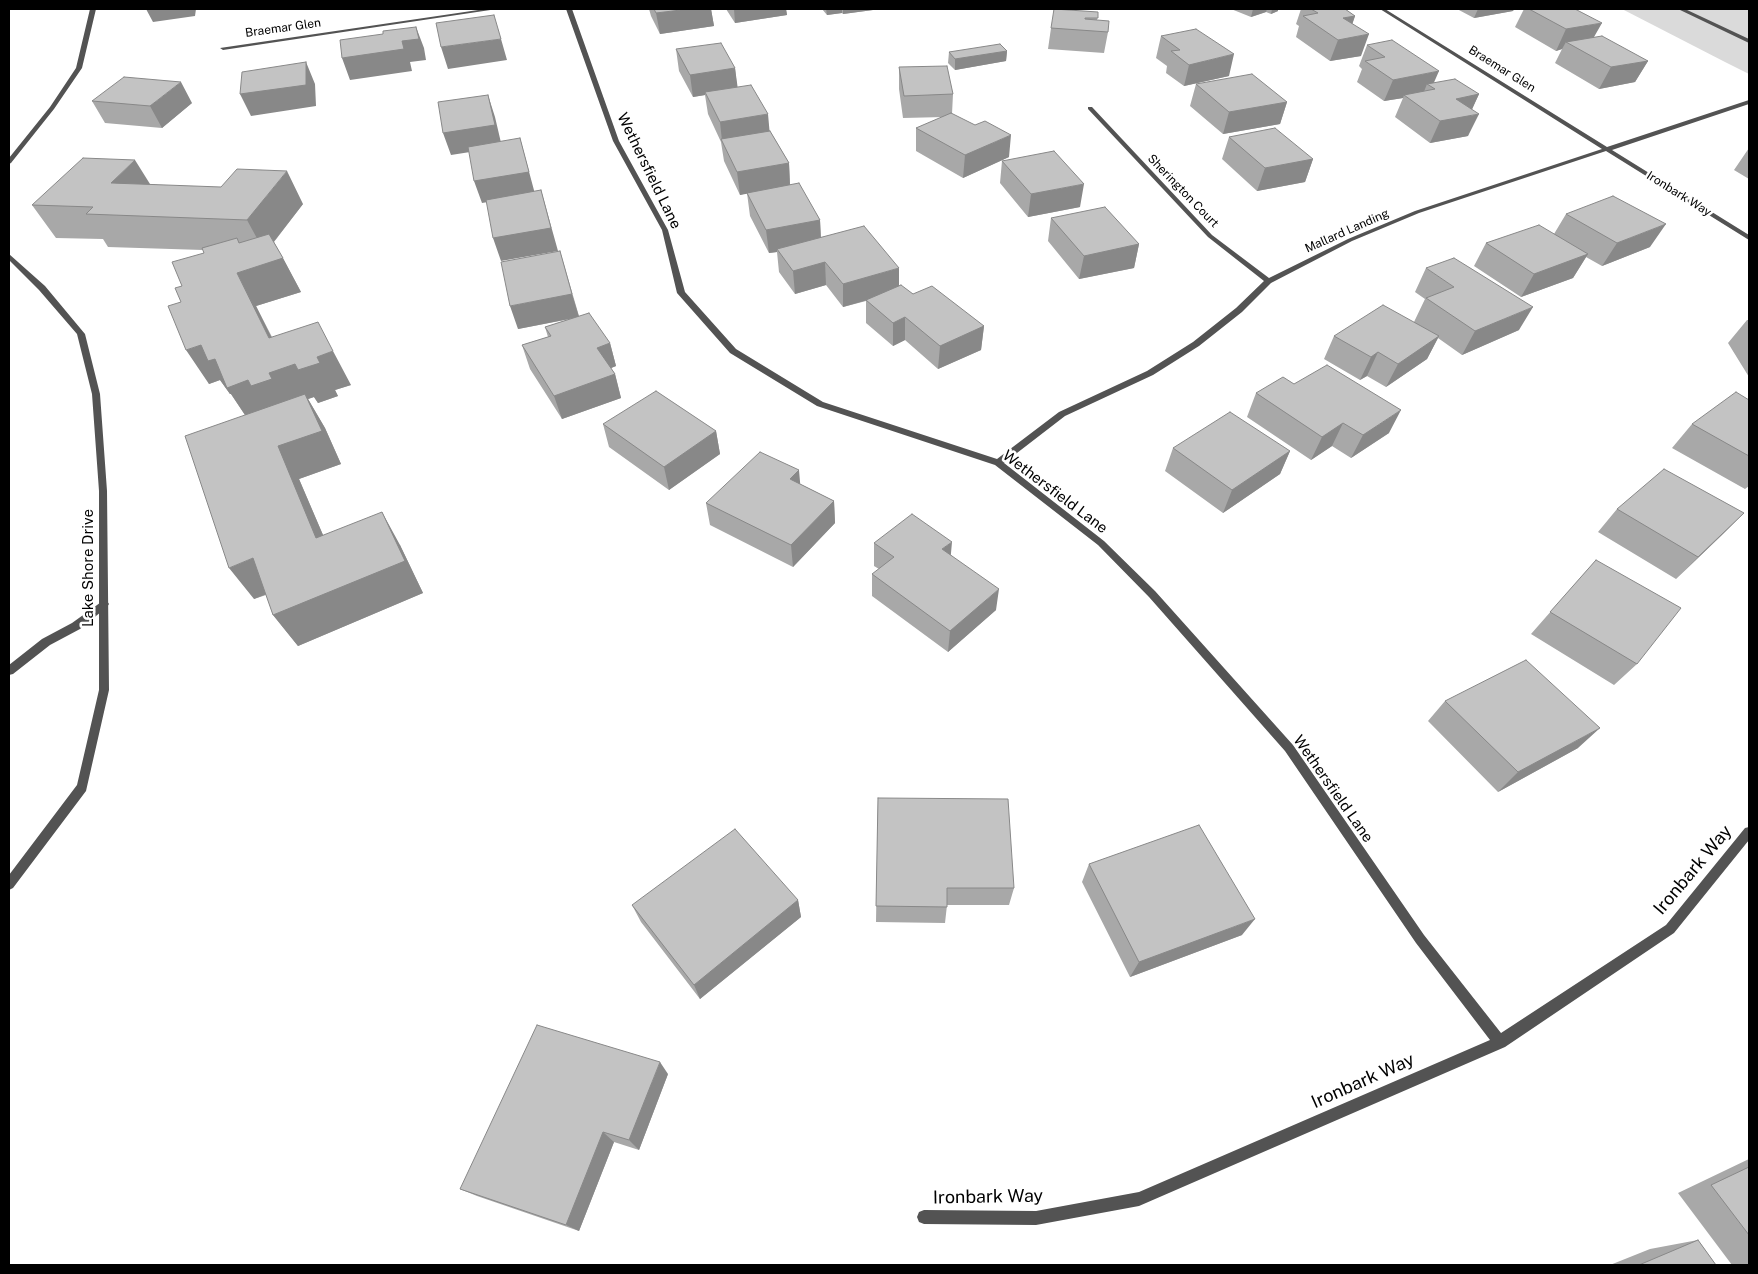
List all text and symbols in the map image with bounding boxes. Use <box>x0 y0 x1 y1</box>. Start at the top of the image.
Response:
street label: Braemar Glen <box>244 16 322 40</box>
street label: Braemar Glen <box>1466 43 1538 95</box>
street label: Wethersfield Lane <box>613 110 685 232</box>
street label: Sherington Court <box>1144 151 1222 231</box>
street label: Ironbark Way <box>1644 168 1714 220</box>
street label: Mallard Landing <box>1303 206 1391 256</box>
street label: Wethersfield Lane <box>999 447 1111 537</box>
street label: Lake Shore Drive <box>79 509 97 627</box>
street label: Wethersfield Lane <box>1289 732 1377 846</box>
street label: Ironbark Way <box>1649 821 1737 919</box>
street label: Ironbark Way <box>1308 1049 1418 1113</box>
street label: Ironbark Way <box>933 1185 1043 1209</box>

